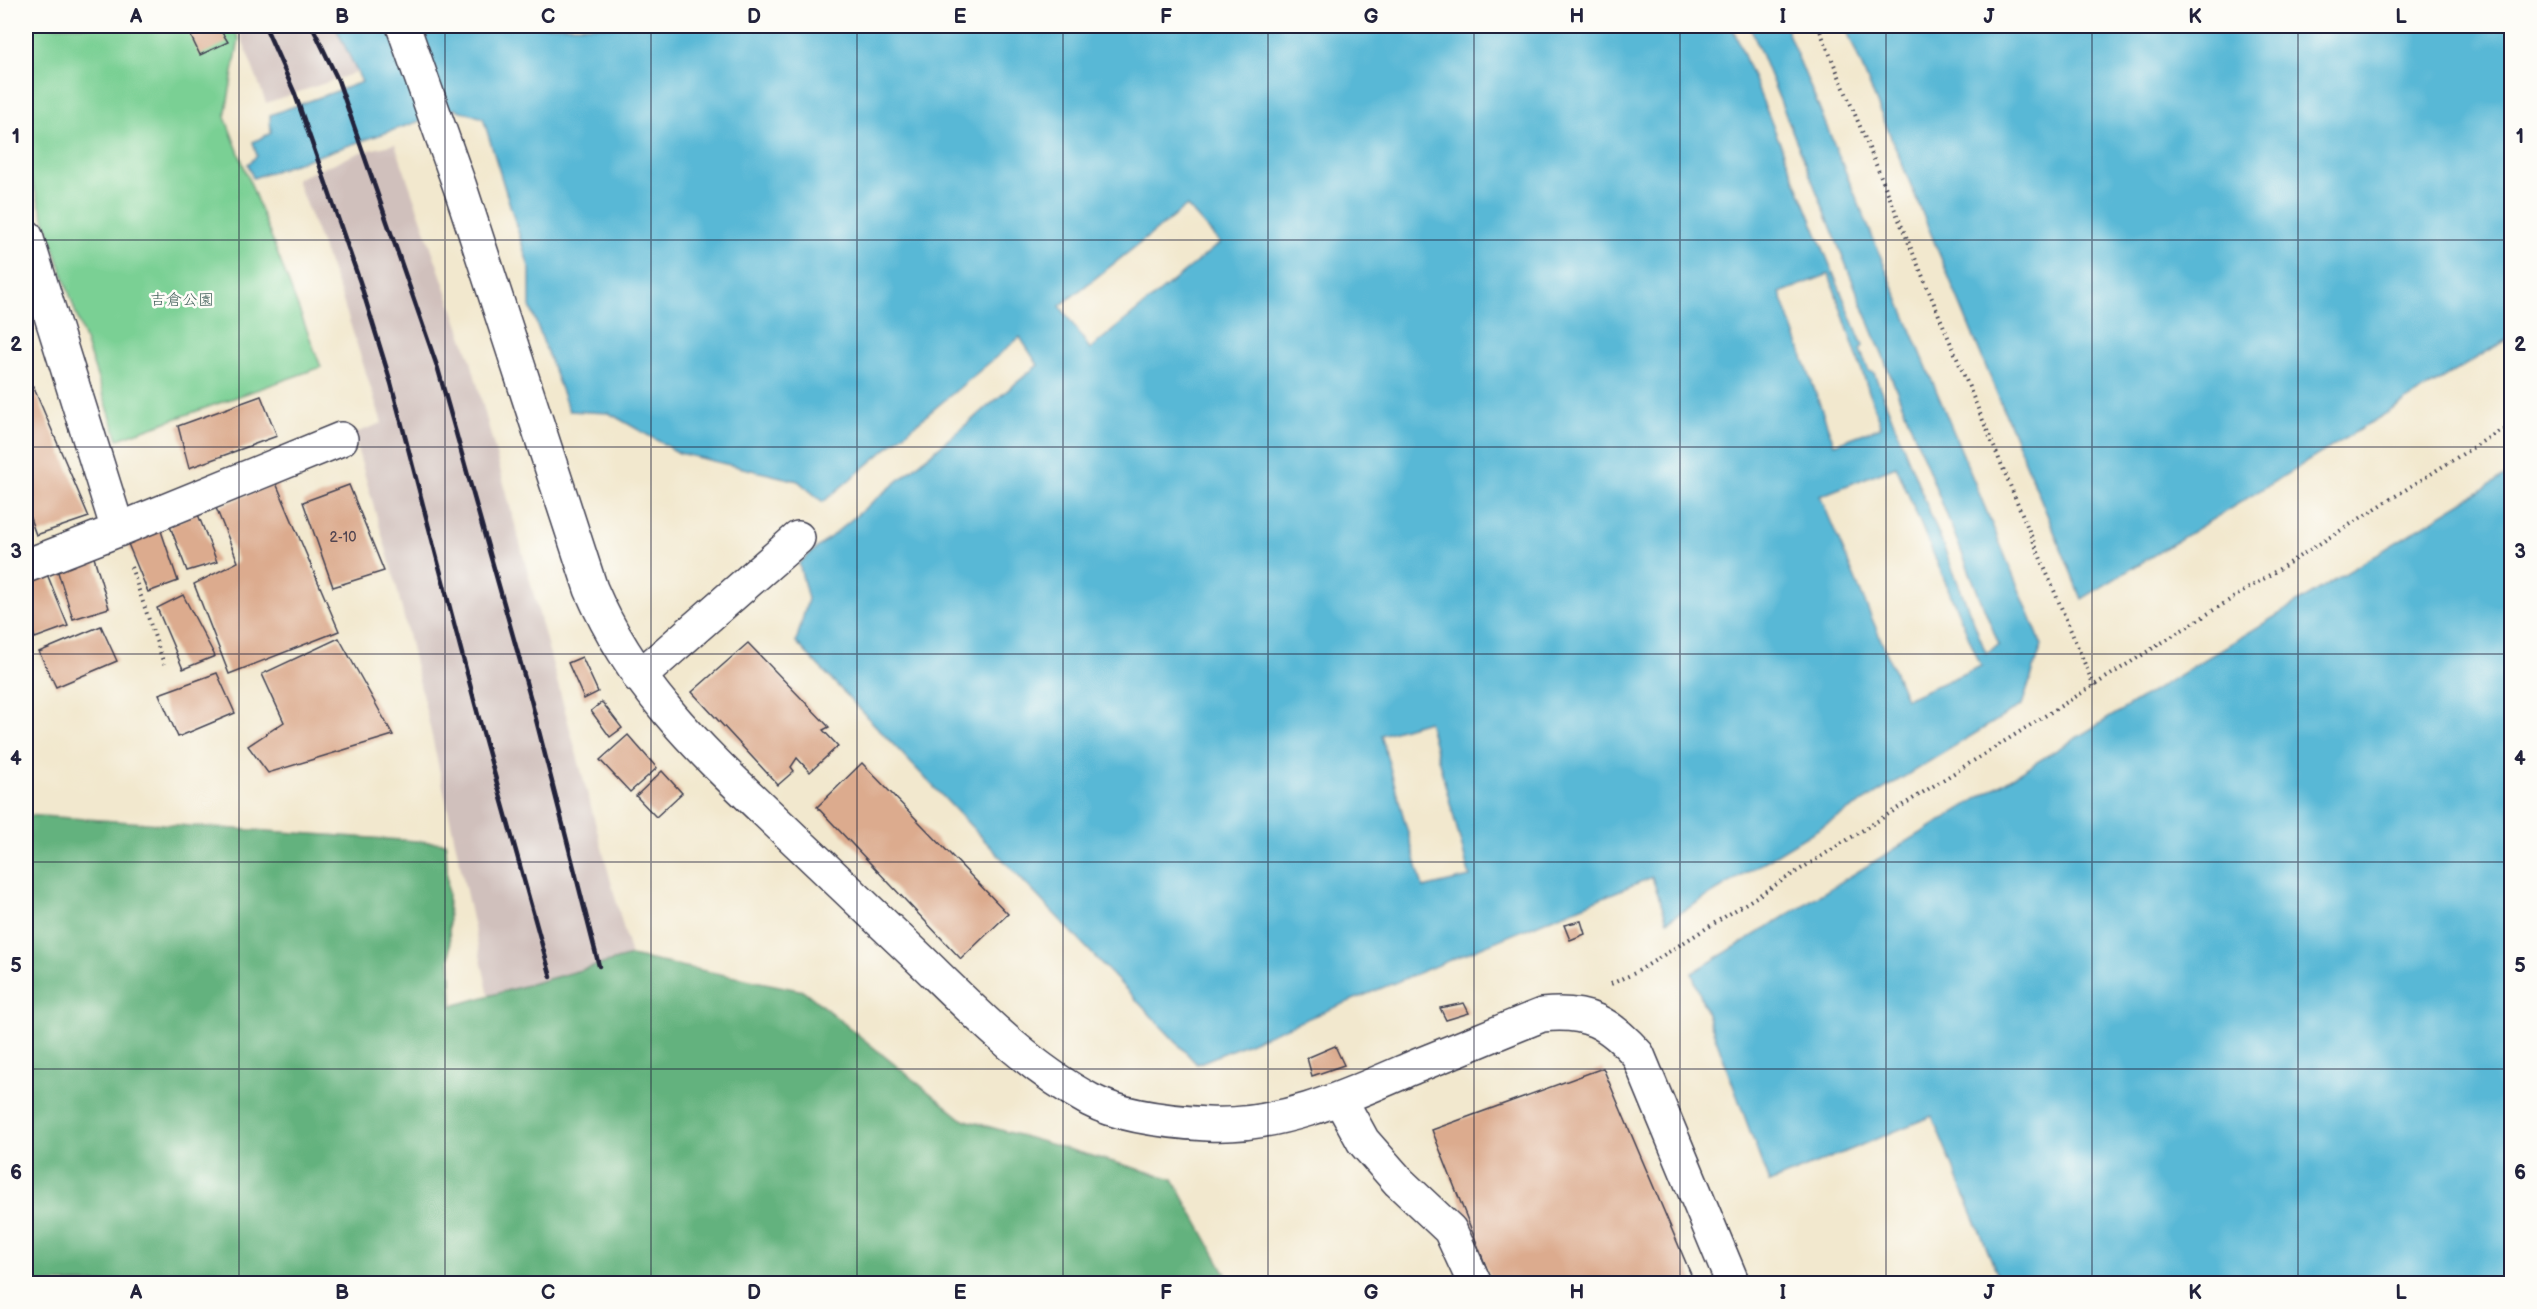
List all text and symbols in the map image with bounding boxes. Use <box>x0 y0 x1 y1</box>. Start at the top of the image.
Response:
text: A <box>129 5 143 29</box>
text: B <box>335 5 349 29</box>
text: C <box>541 5 555 29</box>
text: D <box>747 5 761 29</box>
text: E <box>954 5 967 29</box>
text: F <box>1160 5 1172 29</box>
text: G <box>1364 5 1379 29</box>
text: H <box>1570 5 1584 29</box>
text: I <box>1780 5 1786 29</box>
text: J <box>1984 5 1996 29</box>
text: K <box>2188 5 2202 29</box>
text: L <box>2395 5 2407 29</box>
text: 1 <box>12 125 20 149</box>
text: 1 <box>2516 125 2524 149</box>
park label: 吉倉公園 <box>150 291 214 310</box>
text: 2 <box>10 333 22 357</box>
text: 2 <box>2514 333 2526 357</box>
house number: 2-10 <box>329 529 357 546</box>
text: 3 <box>10 540 22 564</box>
text: 3 <box>2514 540 2526 564</box>
text: 4 <box>10 747 22 771</box>
text: 4 <box>2514 747 2526 771</box>
text: 5 <box>10 954 22 978</box>
text: 5 <box>2514 954 2526 978</box>
text: 6 <box>10 1161 22 1185</box>
text: 6 <box>2514 1161 2526 1185</box>
text: A <box>129 1281 143 1305</box>
text: B <box>335 1281 349 1305</box>
text: C <box>541 1281 555 1305</box>
text: D <box>747 1281 761 1305</box>
text: E <box>954 1281 967 1305</box>
text: F <box>1160 1281 1172 1305</box>
text: G <box>1364 1281 1379 1305</box>
text: H <box>1570 1281 1584 1305</box>
text: I <box>1780 1281 1786 1305</box>
text: J <box>1984 1281 1996 1305</box>
text: K <box>2188 1281 2202 1305</box>
text: L <box>2395 1281 2407 1305</box>

